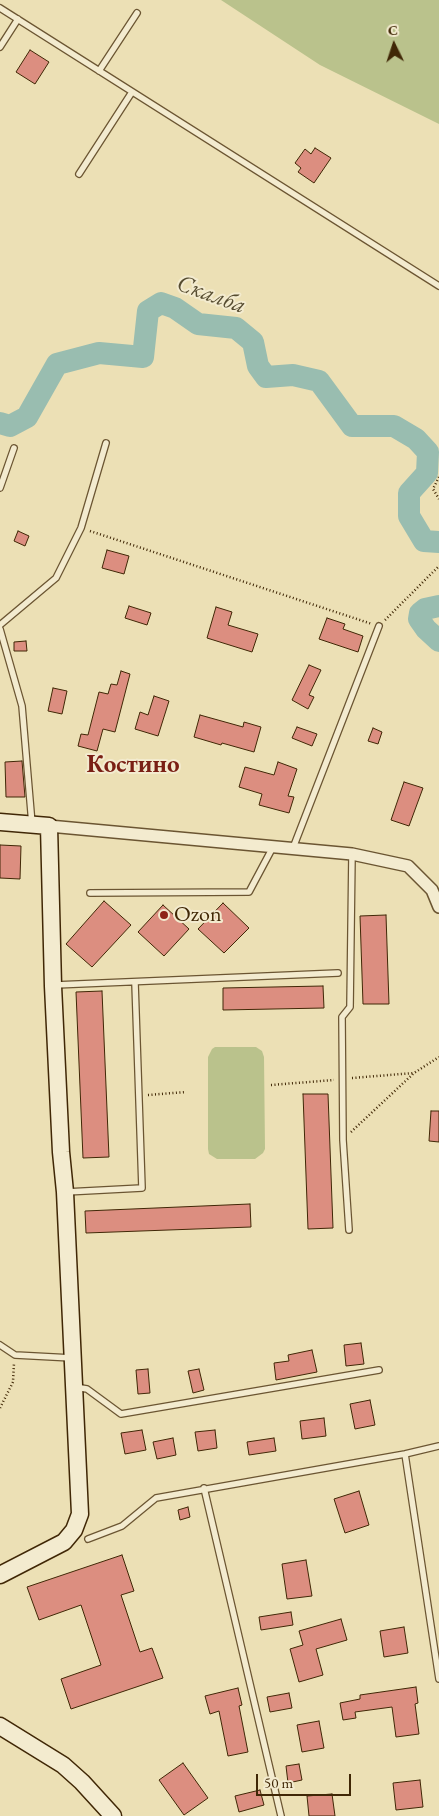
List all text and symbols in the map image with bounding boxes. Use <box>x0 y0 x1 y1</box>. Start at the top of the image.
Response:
north arrow <box>369 20 419 70</box>
text: С <box>387 21 399 39</box>
water label: Скалба <box>173 269 249 321</box>
district label: Костино <box>87 750 179 780</box>
place label: Ozon <box>174 902 222 928</box>
marker: Ozon <box>158 909 170 921</box>
scale bar <box>259 1764 354 1796</box>
text: 50 m <box>264 1773 293 1792</box>

